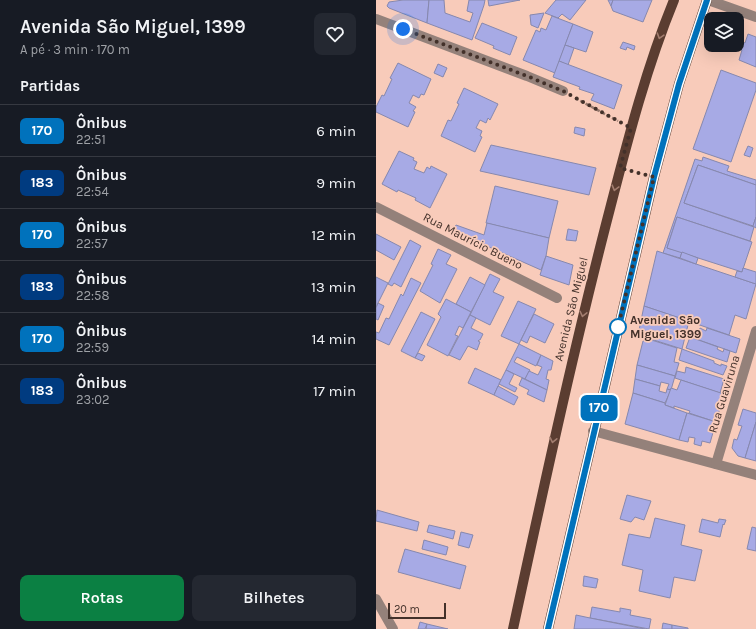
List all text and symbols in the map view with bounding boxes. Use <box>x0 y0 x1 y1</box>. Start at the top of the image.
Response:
map controls <box>704 12 744 52</box>
button: layers <box>704 12 744 52</box>
button: heart <box>314 13 356 55</box>
text: Avenida São Miguel, 1399 <box>20 16 246 38</box>
your location <box>393 19 413 39</box>
one-way arrow <box>656 33 665 40</box>
text: A pé · 3 min · 170 m <box>20 42 130 57</box>
text: Partidas <box>20 77 80 95</box>
text: Ônibus <box>76 114 127 132</box>
text: 170 <box>32 122 52 139</box>
text: 6 min <box>316 122 356 140</box>
text: 22:51 <box>76 132 106 147</box>
text: Ônibus <box>76 166 127 184</box>
text: 183 <box>31 174 53 191</box>
text: 9 min <box>316 174 356 192</box>
text: 22:54 <box>76 184 109 199</box>
one-way arrow <box>612 185 620 191</box>
street label: Rua Maurício Bueno <box>421 210 525 272</box>
text: Ônibus <box>76 218 127 236</box>
text: 170 <box>32 226 52 243</box>
text: 12 min <box>311 226 356 244</box>
text: 22:57 <box>76 236 108 251</box>
street label: Avenida São Miguel <box>551 256 591 362</box>
text: Ônibus <box>76 270 127 288</box>
text: 183 <box>31 278 53 295</box>
text: 13 min <box>311 278 356 296</box>
text: 22:58 <box>76 288 109 303</box>
one-way arrow <box>579 310 588 317</box>
place label: Avenida São Miguel, 1399 <box>630 313 701 341</box>
marker: Avenida São Miguel, 1399 <box>609 318 627 336</box>
text: Ônibus <box>76 322 127 340</box>
text: 170 <box>32 330 52 347</box>
text: 14 min <box>312 330 356 348</box>
text: 22:59 <box>76 340 109 355</box>
street label: Rua Guaviruna <box>706 353 742 435</box>
text: Ônibus <box>76 374 127 392</box>
text: 183 <box>31 382 53 399</box>
text: 17 min <box>313 382 356 400</box>
text: 23:02 <box>76 392 109 407</box>
line badge: 170 <box>576 395 622 421</box>
text: 170 <box>589 399 609 416</box>
one-way arrow <box>550 437 558 444</box>
button: Rotas <box>20 575 184 621</box>
button: Bilhetes <box>192 575 356 621</box>
scale bar <box>388 601 446 620</box>
text: 20 m <box>394 603 420 616</box>

